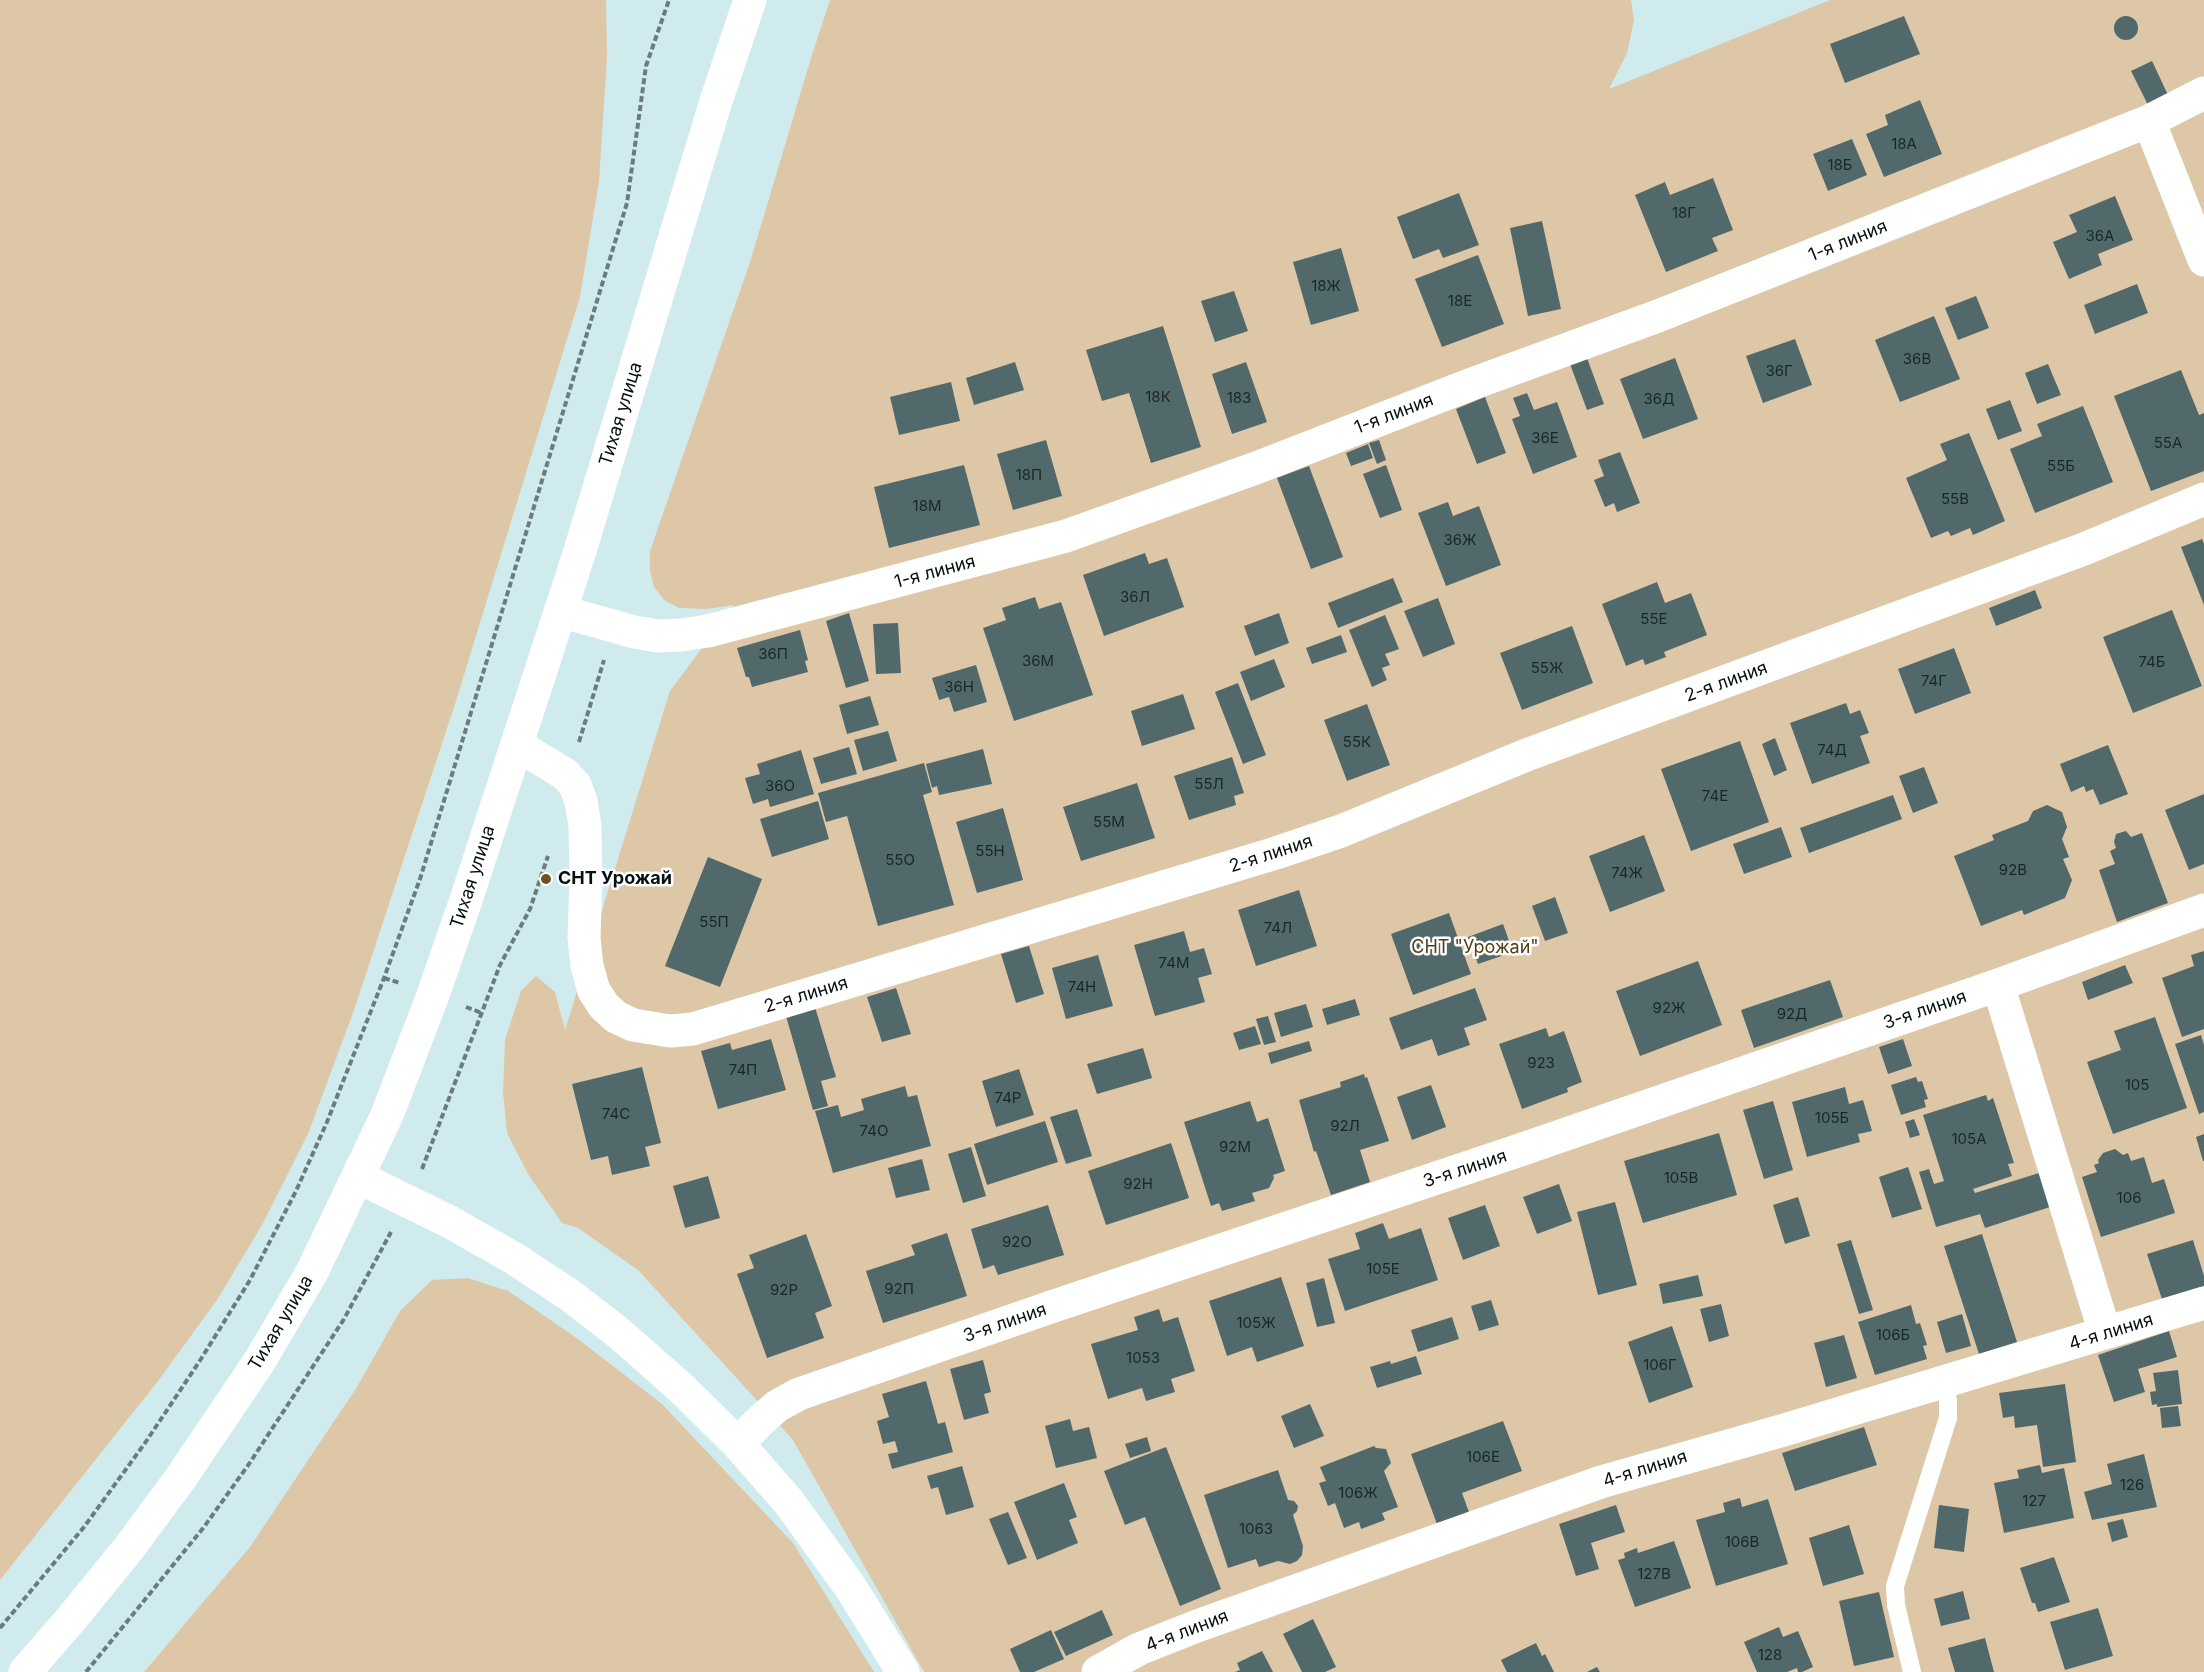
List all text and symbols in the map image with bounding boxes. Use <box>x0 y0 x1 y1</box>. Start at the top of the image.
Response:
house number: 18А <box>1891 135 1917 153</box>
house number: 18Б <box>1827 156 1853 174</box>
house number: 18Г <box>1672 204 1696 222</box>
street label: 1-я линия <box>1806 215 1890 267</box>
house number: 36А <box>2086 227 2114 245</box>
house number: 18Ж <box>1311 277 1341 295</box>
house number: 18Е <box>1448 292 1472 310</box>
house number: 36В <box>1903 350 1931 368</box>
street label: Тихая улица <box>595 360 647 468</box>
house number: 36Г <box>1765 362 1793 380</box>
house number: 18К <box>1145 388 1171 406</box>
house number: 18З <box>1227 389 1251 407</box>
street label: 1-я линия <box>1351 389 1437 439</box>
house number: 36Д <box>1644 390 1674 408</box>
house number: 36Е <box>1531 429 1559 447</box>
house number: 55А <box>2154 434 2182 452</box>
house number: 55Б <box>2047 457 2075 475</box>
house number: 18П <box>1016 466 1042 484</box>
house number: 55В <box>1941 490 1969 508</box>
house number: 18М <box>913 497 941 515</box>
house number: 36Ж <box>1444 531 1476 549</box>
street label: 1-я линия <box>892 551 978 593</box>
house number: 36Л <box>1120 588 1150 606</box>
house number: 55Е <box>1640 610 1668 628</box>
house number: 36П <box>758 645 788 663</box>
house number: 36М <box>1022 652 1054 670</box>
house number: 74Б <box>2139 653 2165 671</box>
street label: 2-я линия <box>1682 657 1770 707</box>
house number: 55Ж <box>1531 659 1563 677</box>
house number: 74Г <box>1921 672 1947 690</box>
house number: 36Н <box>944 678 974 696</box>
house number: 55К <box>1343 733 1371 751</box>
house number: 74Д <box>1817 741 1847 759</box>
house number: 55Л <box>1194 775 1224 793</box>
house number: 36О <box>765 777 795 795</box>
house number: 74Е <box>1702 787 1728 805</box>
house number: 55М <box>1093 813 1125 831</box>
street label: Тихая улица <box>446 823 500 931</box>
street label: 2-я линия <box>1227 830 1315 878</box>
house number: 55Н <box>975 842 1005 860</box>
house number: 55О <box>885 851 915 869</box>
house number: 92В <box>1999 861 2027 879</box>
house number: 74Ж <box>1611 864 1643 882</box>
place label: СНТ Урожай <box>558 868 672 890</box>
marker: СНТ Урожай <box>539 872 553 886</box>
house number: 55П <box>699 913 729 931</box>
house number: 74Л <box>1264 919 1292 937</box>
park label: СНТ "Урожай" <box>1411 937 1539 959</box>
house number: 74М <box>1159 954 1189 972</box>
street label: 2-я линия <box>761 972 851 1018</box>
house number: 74Н <box>1068 978 1096 996</box>
street label: 3-я линия <box>1880 986 1970 1034</box>
house number: 92Ж <box>1653 999 1685 1017</box>
house number: 92Д <box>1777 1005 1807 1023</box>
house number: 92З <box>1527 1054 1555 1072</box>
house number: 74П <box>729 1061 757 1079</box>
house number: 105 <box>2125 1076 2149 1094</box>
house number: 74Р <box>995 1089 1021 1107</box>
house number: 74С <box>602 1105 630 1123</box>
house number: 105Б <box>1815 1109 1849 1127</box>
house number: 92Л <box>1330 1117 1360 1135</box>
house number: 74О <box>860 1122 888 1140</box>
house number: 105А <box>1951 1130 1987 1148</box>
house number: 92М <box>1219 1138 1251 1156</box>
street label: 3-я линия <box>1420 1145 1510 1193</box>
house number: 105В <box>1664 1169 1698 1187</box>
house number: 92Н <box>1123 1175 1153 1193</box>
house number: 106 <box>2117 1189 2141 1207</box>
house number: 92О <box>1002 1233 1032 1251</box>
house number: 105Е <box>1366 1260 1400 1278</box>
street label: Тихая улица <box>244 1271 318 1375</box>
house number: 92П <box>884 1280 914 1298</box>
house number: 92Р <box>770 1281 798 1299</box>
street label: 3-я линия <box>960 1299 1050 1347</box>
street label: 4-я линия <box>2066 1309 2156 1355</box>
house number: 105Ж <box>1236 1314 1276 1332</box>
house number: 106Б <box>1876 1326 1910 1344</box>
house number: 105З <box>1126 1349 1160 1367</box>
house number: 106Г <box>1643 1356 1677 1374</box>
street label: 4-я линия <box>1600 1446 1690 1492</box>
house number: 106Е <box>1466 1448 1500 1466</box>
house number: 126 <box>2120 1476 2144 1494</box>
house number: 106Ж <box>1338 1484 1378 1502</box>
house number: 127 <box>2022 1492 2046 1510</box>
house number: 106З <box>1239 1520 1273 1538</box>
house number: 106В <box>1725 1533 1759 1551</box>
house number: 127В <box>1637 1565 1671 1583</box>
street label: 4-я линия <box>1142 1605 1232 1657</box>
house number: 128 <box>1758 1646 1782 1664</box>

